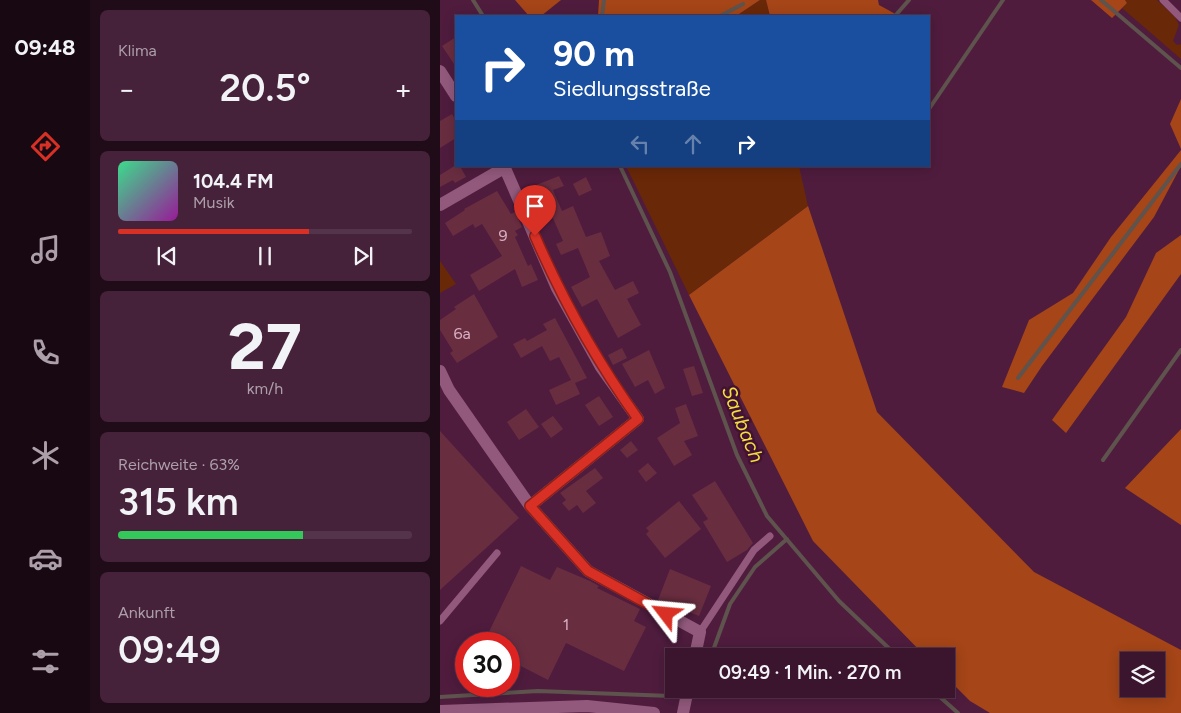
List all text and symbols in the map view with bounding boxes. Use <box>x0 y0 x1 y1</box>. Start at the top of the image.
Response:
text: 90 m <box>553 33 635 75</box>
text: 09:48 <box>14 34 76 61</box>
icon: right <box>470 35 535 100</box>
text: Klima <box>118 41 157 60</box>
text: 20.5° <box>219 65 311 111</box>
text: − <box>118 72 135 106</box>
text: + <box>395 72 412 106</box>
text: Siedlungsstraße <box>553 75 711 102</box>
icon: directions <box>28 129 63 164</box>
icon: left <box>626 130 654 158</box>
icon: ahead <box>679 130 707 158</box>
icon: right <box>732 130 760 158</box>
text: 104.4 FM <box>193 170 273 193</box>
pin <box>514 185 556 236</box>
icon: arrive <box>521 192 549 220</box>
text: Musik <box>193 193 234 212</box>
house number: 9 <box>498 226 508 245</box>
icon: music <box>28 232 63 267</box>
icon: previous <box>153 242 181 270</box>
icon: pause <box>251 242 279 270</box>
icon: next <box>349 242 377 270</box>
text: 27 <box>228 307 302 385</box>
house number: 6a <box>453 324 471 343</box>
icon: phone <box>28 335 63 370</box>
text: km/h <box>247 379 283 398</box>
water label: Saubach <box>717 382 769 466</box>
icon: climate <box>28 438 63 473</box>
text: Reichweite · 63% <box>118 455 240 474</box>
text: 315 km <box>118 479 238 525</box>
icon: car <box>28 541 63 576</box>
position arrow <box>639 587 691 639</box>
text: Ankunft <box>118 603 175 622</box>
house number: 1 <box>563 615 569 634</box>
text: 09:49 <box>118 627 221 673</box>
speed limit sign: 30 <box>455 632 520 697</box>
icon: filters <box>28 644 63 679</box>
map controls <box>1120 652 1165 697</box>
button: layers <box>1120 652 1165 697</box>
text: 09:49 · 1 Min. · 270 m <box>719 661 901 684</box>

